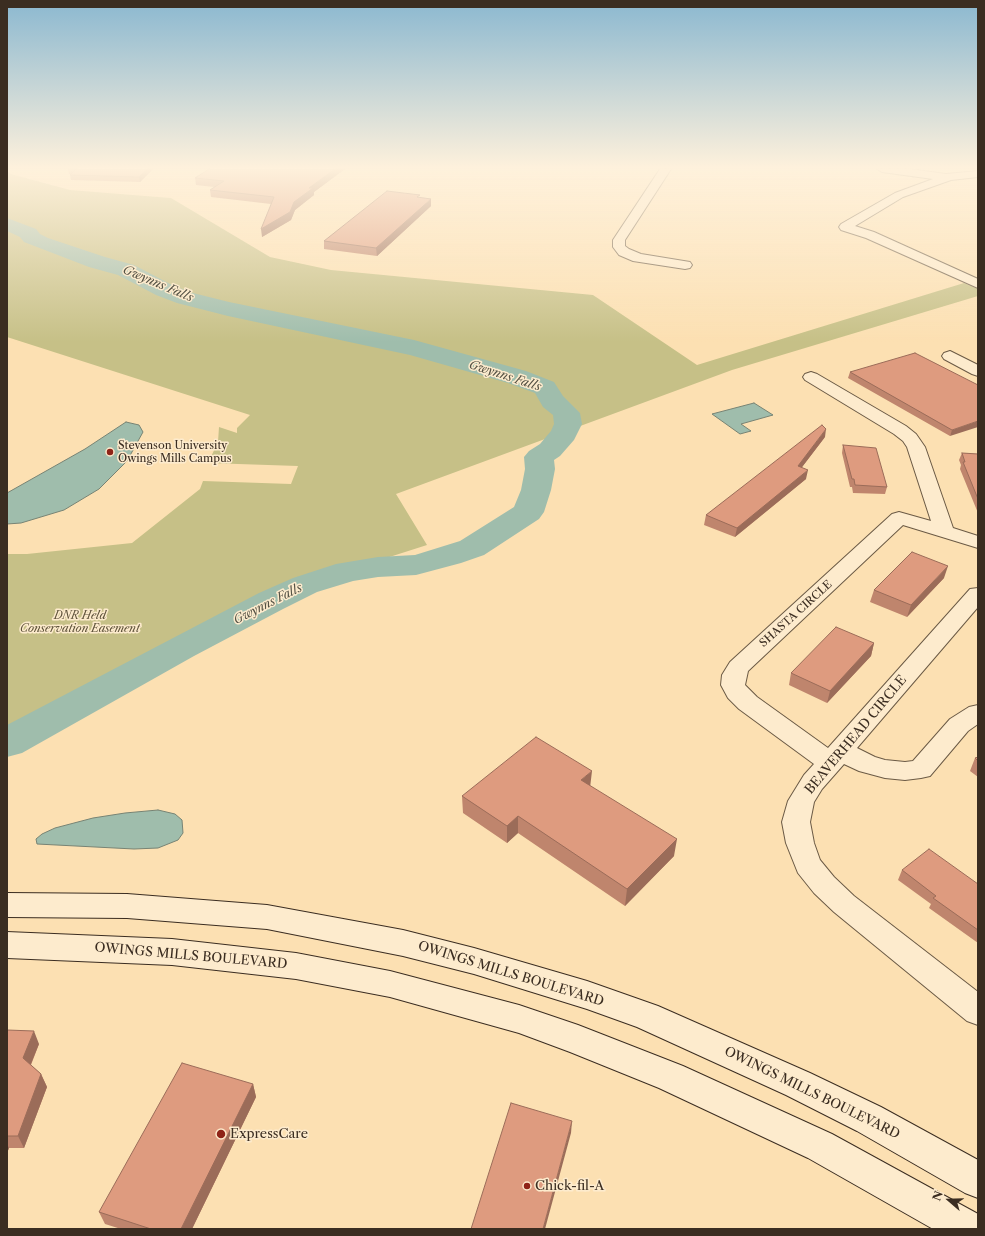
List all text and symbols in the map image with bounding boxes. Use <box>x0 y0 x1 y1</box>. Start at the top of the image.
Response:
water label: Gwynns Falls <box>121 263 195 305</box>
water label: Gwynns Falls <box>467 358 543 394</box>
place label: Stevenson University Owings Mills Campus <box>118 439 232 465</box>
marker: Stevenson University Owings Mills Campus <box>105 447 115 457</box>
street label: SHASTA CIRCLE <box>757 578 835 650</box>
water label: Gwynns Falls <box>231 581 305 627</box>
park label: DNR Held Conservation Easement <box>20 609 140 635</box>
street label: BEAVERHEAD CIRCLE <box>802 673 910 797</box>
street label: OWINGS MILLS BOULEVARD <box>416 938 606 1010</box>
street label: OWINGS MILLS BOULEVARD <box>94 940 288 972</box>
street label: OWINGS MILLS BOULEVARD <box>722 1044 902 1142</box>
place label: ExpressCare <box>230 1126 308 1142</box>
marker: ExpressCare <box>215 1128 227 1140</box>
place label: Chick-fil-A <box>535 1178 604 1194</box>
north arrow <box>929 1180 969 1220</box>
marker: Chick-fil-A <box>522 1181 532 1191</box>
text: N <box>930 1189 946 1203</box>

